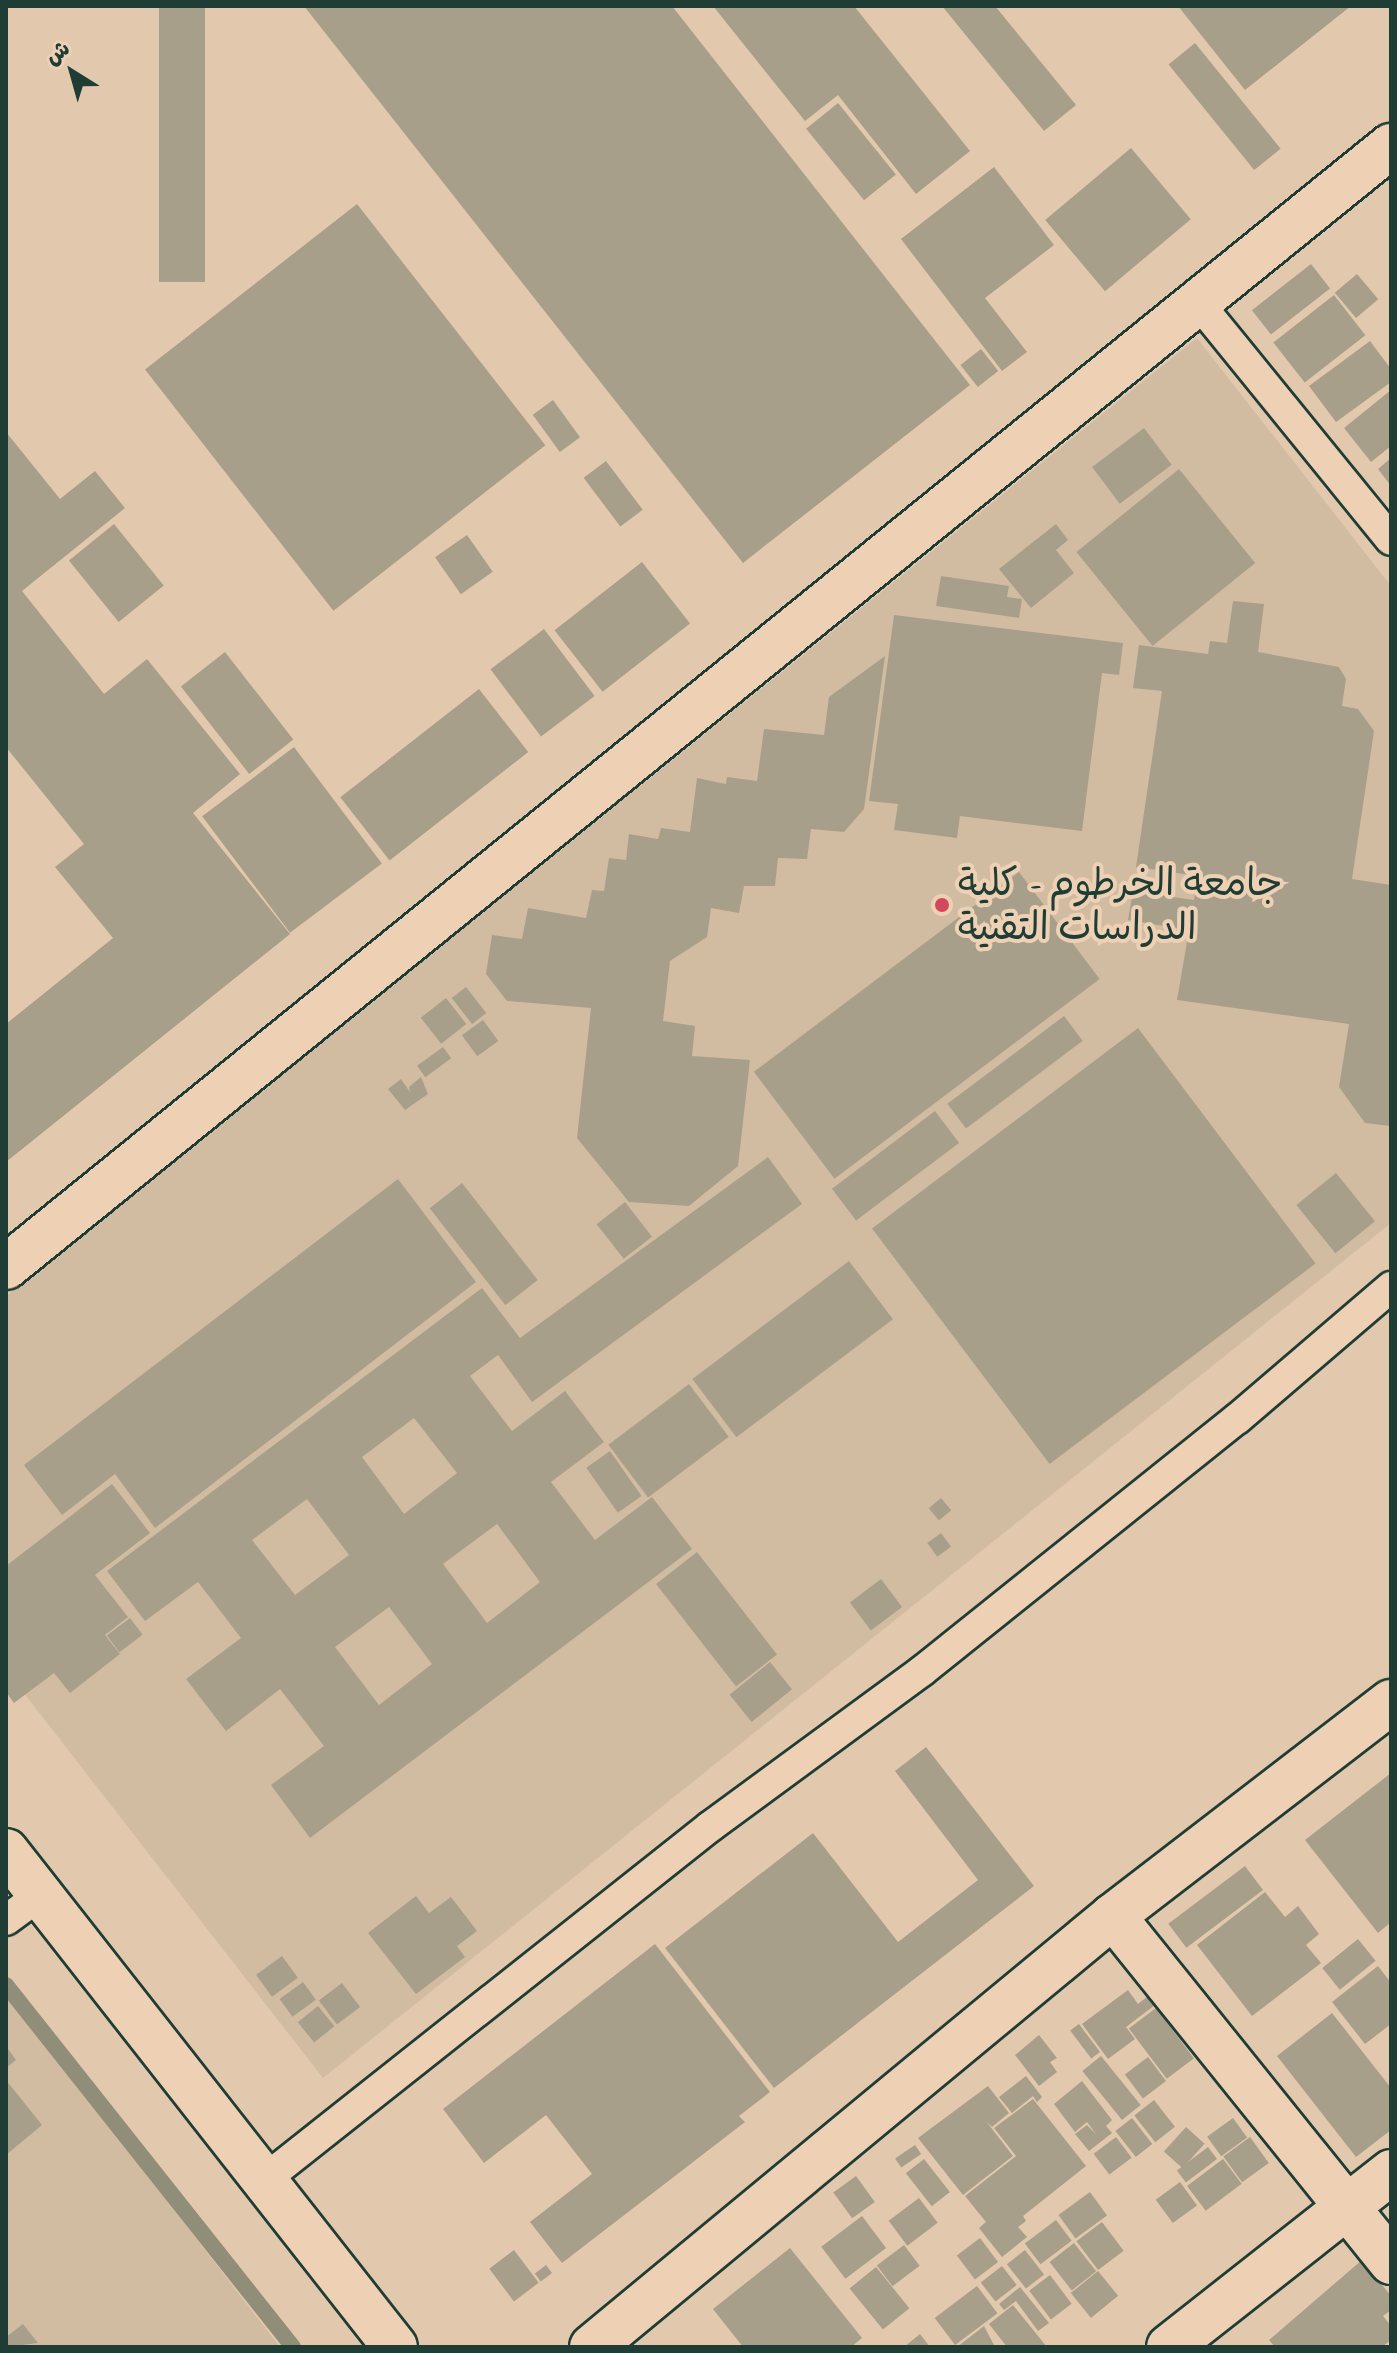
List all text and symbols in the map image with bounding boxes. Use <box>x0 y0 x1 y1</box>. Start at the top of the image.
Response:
north arrow <box>32 32 112 112</box>
text: ش <box>39 34 76 71</box>
place label: جامعة الخرطوم - كلية الدراسات التقنية <box>958 860 1283 950</box>
marker: جامعة الخرطوم - كلية الدراسات التقنية <box>933 896 951 914</box>

